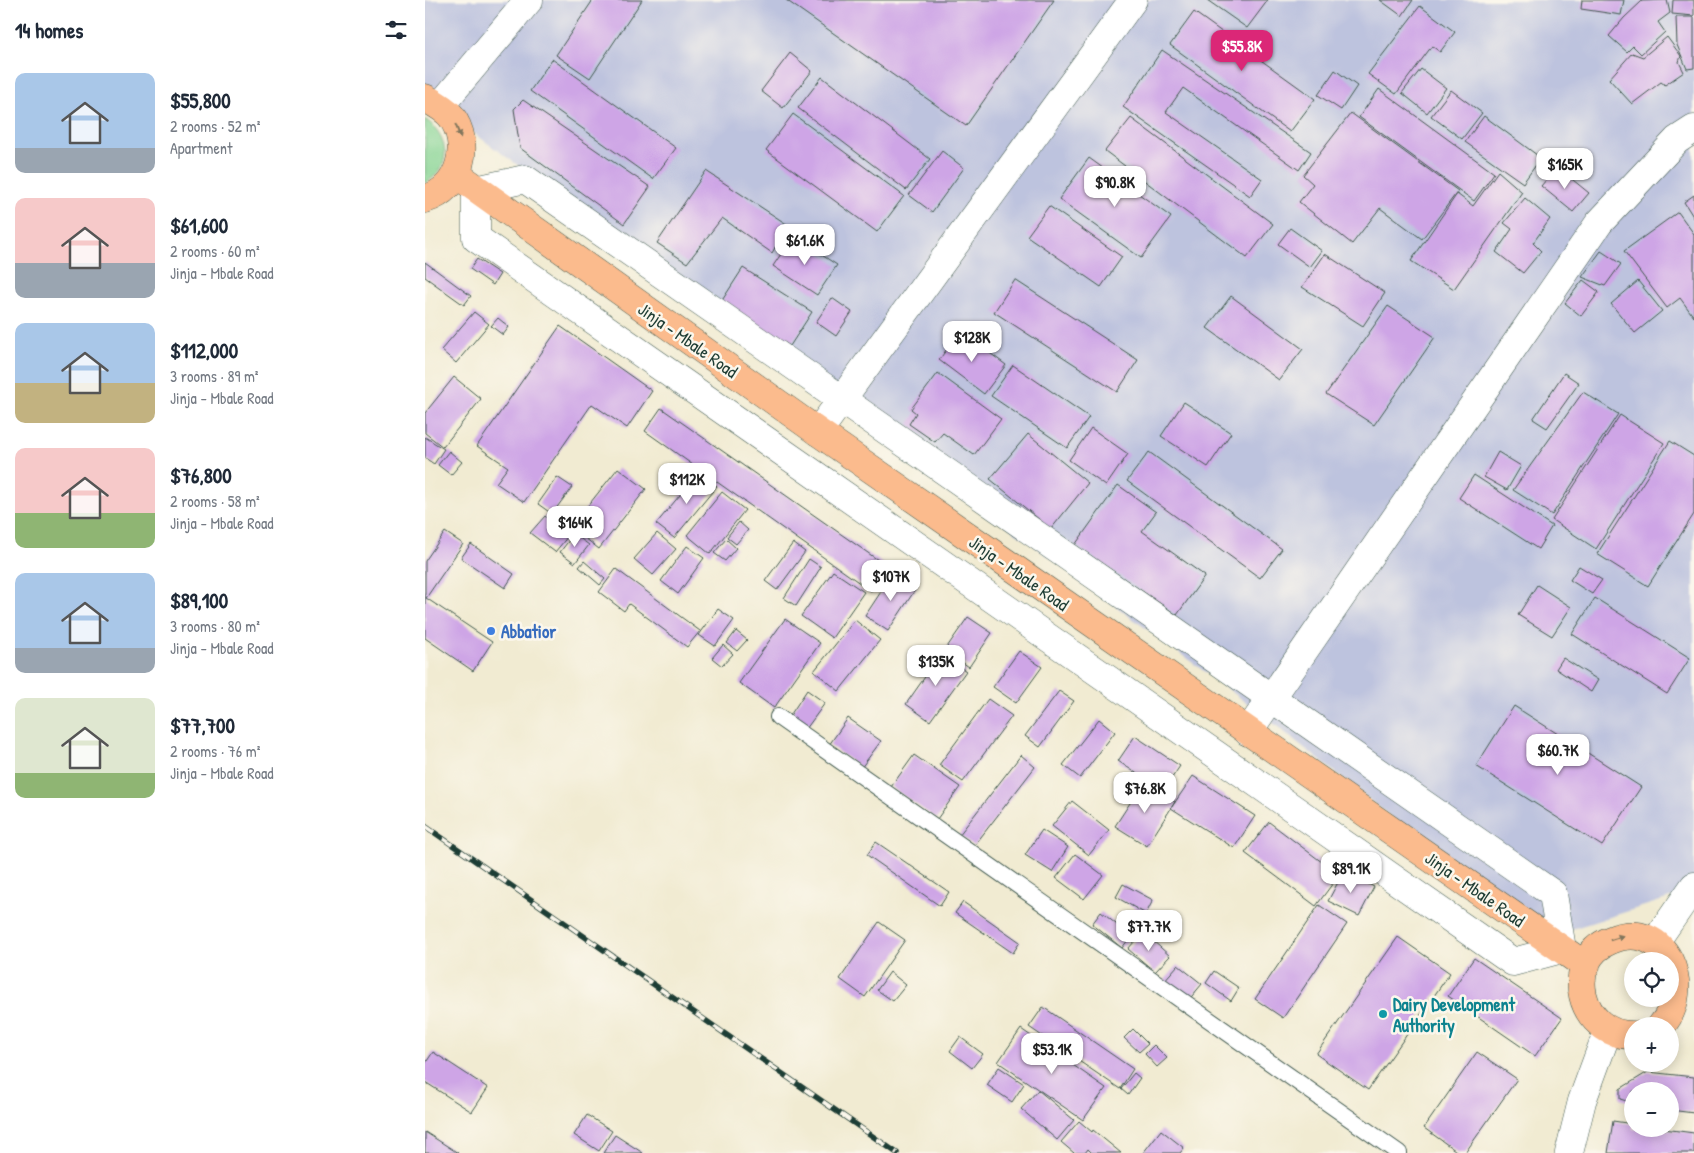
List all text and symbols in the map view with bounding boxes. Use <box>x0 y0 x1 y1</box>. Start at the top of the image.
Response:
text: 14 homes <box>15 16 83 45</box>
icon: filters <box>382 16 410 44</box>
pin: $55.8K <box>1201 30 1283 72</box>
text: $55.8K <box>1222 35 1262 57</box>
text: $55,800 <box>170 86 231 115</box>
icon: home <box>55 93 115 153</box>
text: 2 rooms · 52 m² <box>170 115 260 137</box>
one-way arrow <box>454 124 462 139</box>
text: Apartment <box>170 137 233 159</box>
pin: $165K <box>1530 148 1600 190</box>
text: $165K <box>1547 153 1583 175</box>
pin: $90.8K <box>1074 166 1156 208</box>
text: $90.8K <box>1095 171 1135 193</box>
text: $61,600 <box>170 211 228 240</box>
icon: home <box>55 218 115 278</box>
pin: $61.6K <box>764 224 846 266</box>
text: $61.6K <box>786 229 824 251</box>
text: 2 rooms · 60 m² <box>170 240 260 262</box>
text: Jinja - Mbale Road <box>170 262 274 284</box>
street label: Jinja - Mbale Road <box>633 296 743 384</box>
pin: $128K <box>937 320 1007 363</box>
text: $128K <box>954 326 990 348</box>
text: $112,000 <box>170 336 238 365</box>
icon: home <box>55 343 115 403</box>
text: 3 rooms · 89 m² <box>170 365 259 387</box>
text: Jinja - Mbale Road <box>170 387 274 409</box>
text: $76,800 <box>170 461 232 490</box>
pin: $112K <box>652 462 722 505</box>
icon: home <box>55 468 115 528</box>
text: $112K <box>669 468 705 490</box>
text: 2 rooms · 58 m² <box>170 490 260 512</box>
pin: $164K <box>540 506 610 548</box>
text: $164K <box>558 511 592 533</box>
text: Jinja - Mbale Road <box>170 512 274 534</box>
street label: Jinja - Mbale Road <box>964 529 1074 617</box>
pin: $107K <box>856 560 926 602</box>
text: $107K <box>872 565 910 587</box>
text: $89,100 <box>170 586 228 615</box>
icon: home <box>55 593 115 653</box>
text: 3 rooms · 80 m² <box>170 615 260 637</box>
place label: Abbatior <box>501 619 556 644</box>
marker: Abbatior <box>485 625 497 637</box>
text: Jinja - Mbale Road <box>170 637 274 659</box>
pin: $135K <box>901 644 971 687</box>
text: $135K <box>918 650 954 672</box>
text: $77,700 <box>170 711 235 740</box>
icon: home <box>55 718 115 778</box>
pin: $60.7K <box>1517 734 1599 776</box>
text: $60.7K <box>1537 739 1579 761</box>
text: 2 rooms · 76 m² <box>170 740 260 762</box>
text: Jinja - Mbale Road <box>170 762 274 784</box>
pin: $76.8K <box>1104 772 1186 814</box>
text: $76.8K <box>1124 777 1166 799</box>
street label: Jinja - Mbale Road <box>1420 845 1530 933</box>
pin: $89.1K <box>1310 852 1392 894</box>
text: $89.1K <box>1332 857 1370 879</box>
pin: $77.7K <box>1108 910 1190 952</box>
text: $77.7K <box>1127 915 1171 937</box>
one-way arrow <box>1610 934 1625 942</box>
map controls <box>1624 952 1679 1137</box>
button: locate <box>1624 952 1679 1007</box>
place label: Dairy Development Authority <box>1393 992 1516 1039</box>
marker: Dairy Development Authority <box>1377 1008 1389 1020</box>
button: + <box>1624 1017 1679 1072</box>
pin: $53.1K <box>1011 1032 1093 1075</box>
text: $53.1K <box>1032 1038 1072 1060</box>
button: − <box>1624 1082 1679 1137</box>

